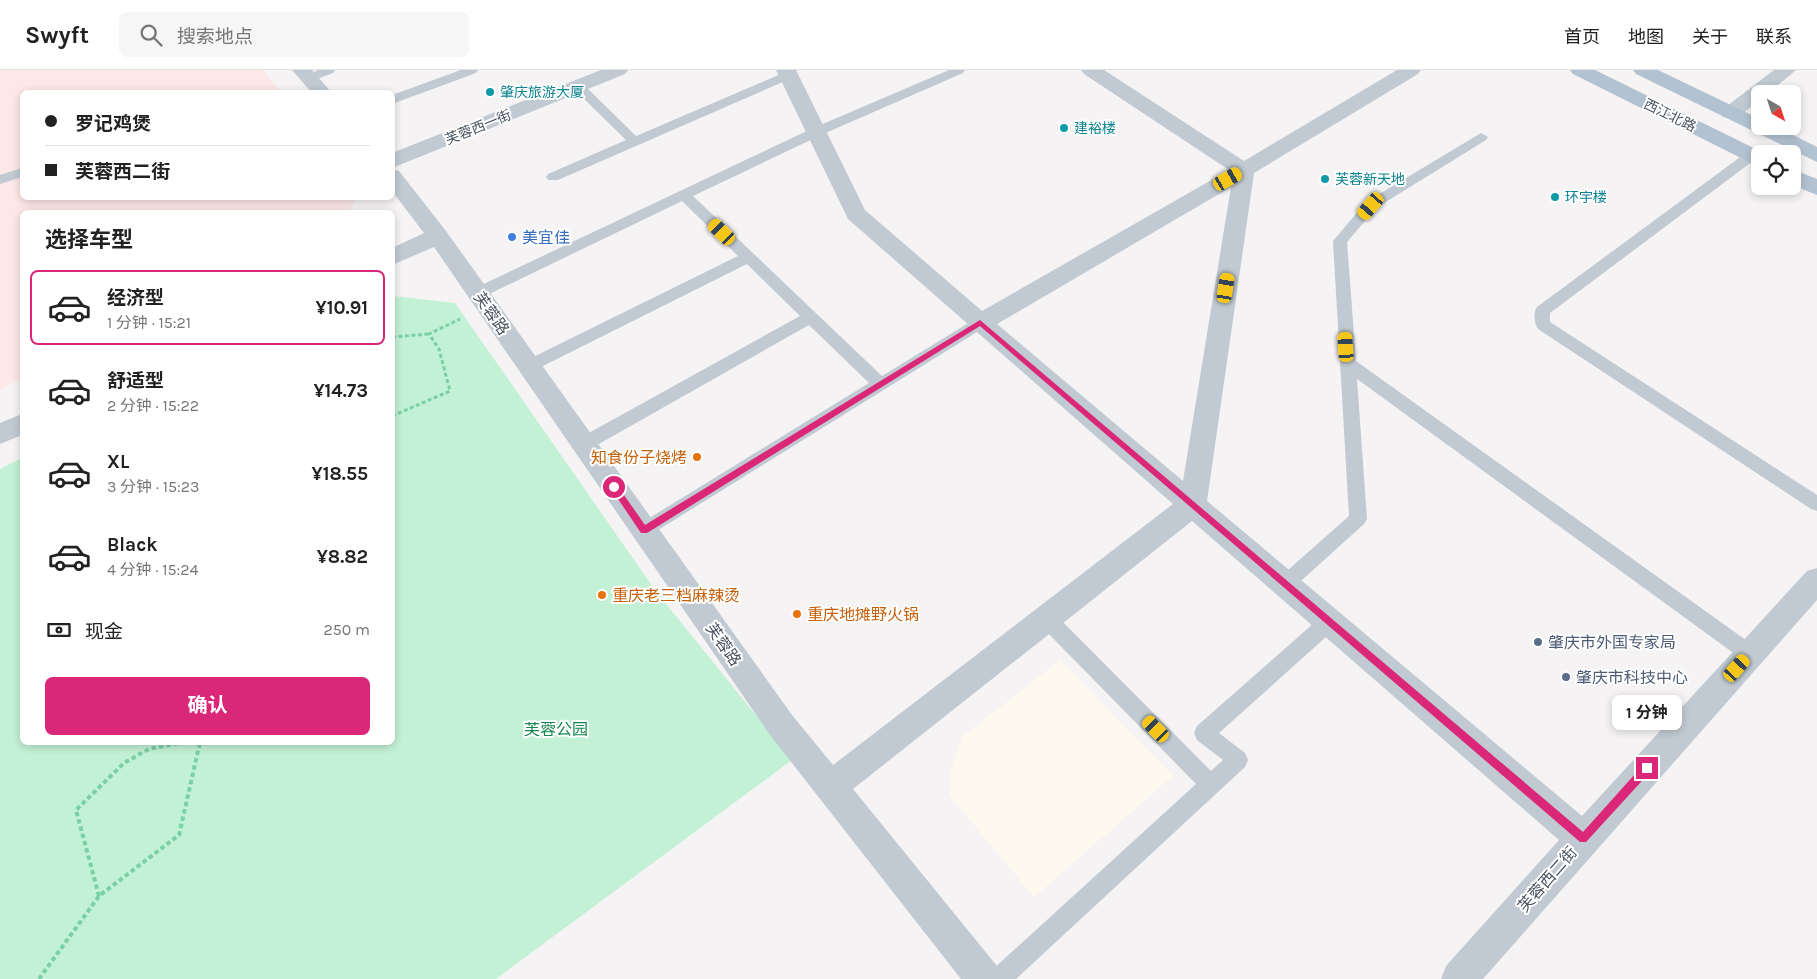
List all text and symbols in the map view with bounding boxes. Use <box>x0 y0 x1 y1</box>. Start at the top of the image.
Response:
search box <box>119 12 469 57</box>
text: Swyft <box>25 21 89 49</box>
icon: search <box>137 21 165 49</box>
text: 搜索地点 <box>177 26 253 48</box>
text: 首页 <box>1564 26 1600 48</box>
text: 地图 <box>1628 26 1664 48</box>
text: 关于 <box>1692 26 1728 48</box>
text: 联系 <box>1756 26 1792 48</box>
place label: 肇庆旅游大厦 <box>500 84 584 101</box>
north arrow <box>1751 85 1801 135</box>
map controls <box>1751 85 1801 195</box>
marker: 肇庆旅游大厦 <box>484 86 496 98</box>
street label: 西江北路 <box>1641 96 1699 135</box>
street label: 芙蓉西一街 <box>443 106 514 148</box>
text: 罗记鸡煲 <box>75 113 151 135</box>
place label: 建裕楼 <box>1074 120 1116 137</box>
marker: 建裕楼 <box>1058 122 1070 134</box>
button: locate <box>1751 145 1801 195</box>
text: 芙蓉西二街 <box>75 161 170 183</box>
car <box>1211 165 1244 193</box>
place label: 芙蓉新天地 <box>1335 171 1405 188</box>
marker: 芙蓉新天地 <box>1319 173 1331 185</box>
place label: 环宇楼 <box>1565 189 1607 206</box>
car <box>1355 190 1386 222</box>
marker: 环宇楼 <box>1549 191 1561 203</box>
car <box>705 216 738 248</box>
text: 选择车型 <box>45 227 133 253</box>
place label: 美宜佳 <box>522 228 570 247</box>
marker: 美宜佳 <box>506 231 518 243</box>
car <box>1216 272 1235 304</box>
icon: car <box>47 285 92 330</box>
text: 经济型 <box>107 287 164 309</box>
street label: 芙蓉路 <box>470 288 513 338</box>
text: ¥10.91 <box>316 297 368 319</box>
text: 1 分钟 · 15:21 <box>107 313 191 332</box>
car <box>1337 332 1354 362</box>
icon: car <box>47 368 92 413</box>
text: 舒适型 <box>107 370 164 392</box>
text: ¥14.73 <box>313 380 368 402</box>
text: 2 分钟 · 15:22 <box>107 396 199 415</box>
place label: 知食份子烧烤 <box>591 448 687 467</box>
icon: car <box>47 451 92 496</box>
text: XL <box>107 451 129 473</box>
marker: 知食份子烧烤 <box>691 451 703 463</box>
text: ¥18.55 <box>312 463 368 485</box>
route start <box>603 476 625 498</box>
text: 3 分钟 · 15:23 <box>107 477 199 496</box>
icon: car <box>47 534 92 579</box>
text: Black <box>107 534 158 556</box>
text: ¥8.82 <box>317 546 368 568</box>
text: 4 分钟 · 15:24 <box>107 560 198 579</box>
place label: 重庆老三档麻辣烫 <box>612 586 740 605</box>
marker: 重庆老三档麻辣烫 <box>596 589 608 601</box>
place label: 重庆地摊野火锅 <box>807 605 919 624</box>
marker: 重庆地摊野火锅 <box>791 608 803 620</box>
icon: cash <box>45 616 73 644</box>
street label: 芙蓉路 <box>702 619 745 669</box>
text: 250 m <box>323 620 370 639</box>
text: 现金 <box>85 621 123 643</box>
place label: 肇庆市外国专家局 <box>1548 633 1676 652</box>
marker: 肇庆市外国专家局 <box>1532 636 1544 648</box>
car <box>1721 652 1752 684</box>
place label: 肇庆市科技中心 <box>1576 668 1688 687</box>
marker: 肇庆市科技中心 <box>1560 671 1572 683</box>
button: 确认 <box>45 677 370 735</box>
callout: 1 分钟 <box>1612 696 1682 730</box>
text: 1 分钟 <box>1626 703 1668 722</box>
car <box>1140 713 1171 745</box>
park label: 芙蓉公园 <box>524 720 588 739</box>
route end <box>1636 757 1658 779</box>
street label: 芙蓉西二街 <box>1514 843 1581 916</box>

